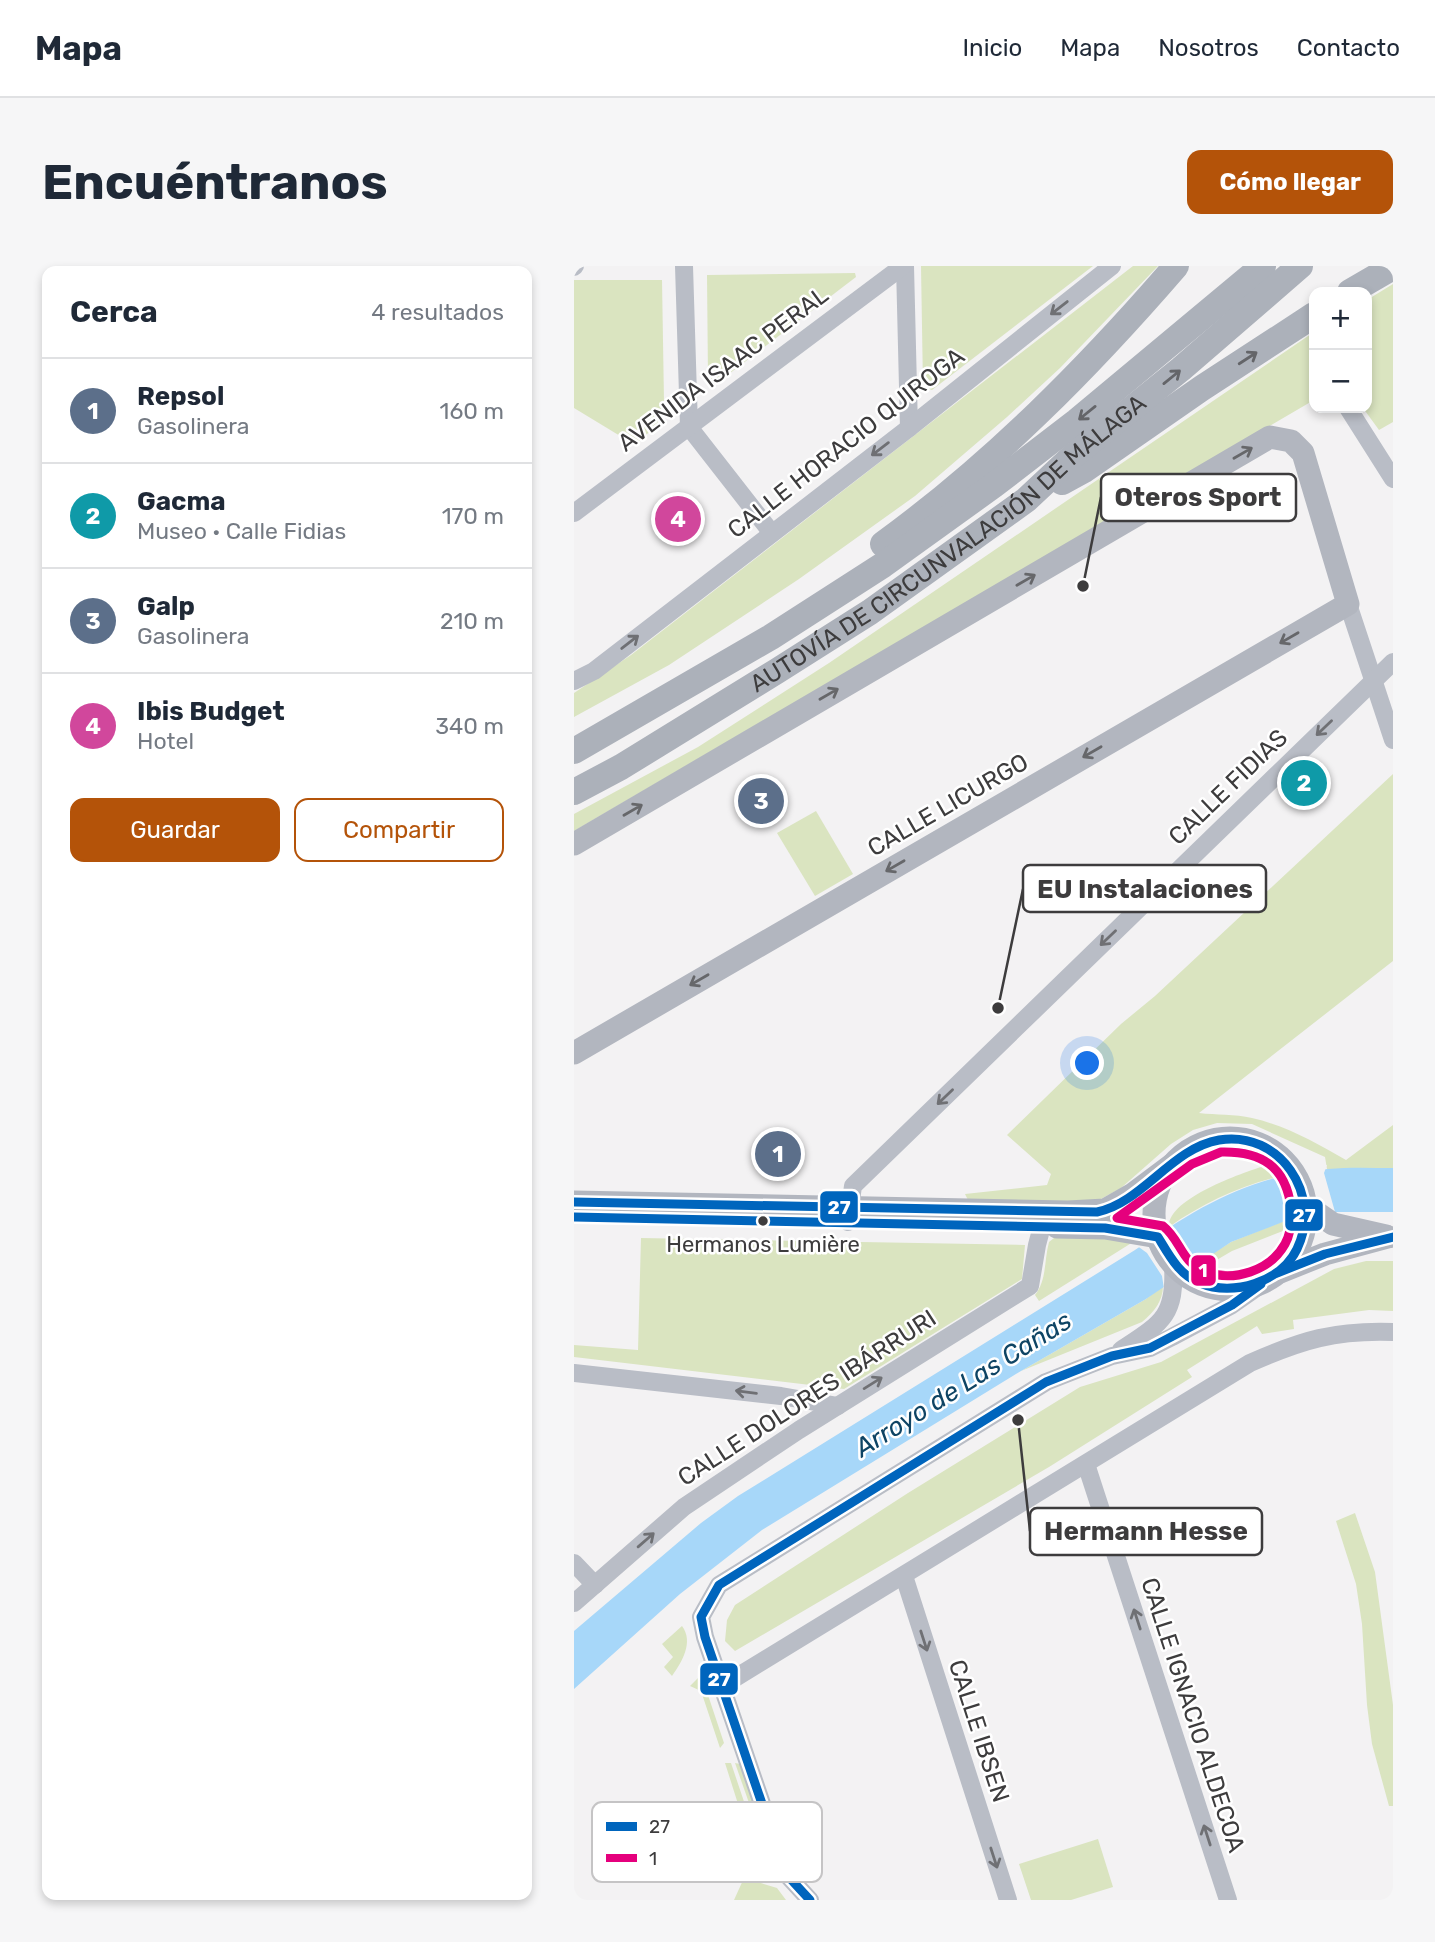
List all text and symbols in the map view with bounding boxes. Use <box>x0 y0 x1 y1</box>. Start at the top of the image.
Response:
text: Mapa <box>35 29 122 68</box>
text: Inicio <box>963 34 1022 62</box>
text: Mapa <box>1060 34 1120 62</box>
text: Nosotros <box>1158 34 1259 62</box>
text: Contacto <box>1297 34 1400 62</box>
button: Cómo llegar <box>1187 150 1393 214</box>
text: Encuéntranos <box>42 153 388 211</box>
street label: AVENIDA ISAAC PERAL <box>612 280 834 457</box>
map controls <box>1309 287 1372 413</box>
button: + <box>1309 287 1372 350</box>
text: Cerca <box>70 294 158 330</box>
text: 4 resultados <box>371 298 504 326</box>
one-way arrow <box>1050 301 1068 316</box>
street label: CALLE HORACIO QUIROGA <box>722 342 970 544</box>
button: − <box>1309 350 1372 413</box>
one-way arrow <box>1238 351 1258 365</box>
one-way arrow <box>1162 369 1180 385</box>
text: Repsol <box>137 381 224 412</box>
street label: AUTOVÍA DE CIRCUNVALACIÓN DE MÁLAGA <box>745 389 1152 698</box>
text: 1 <box>87 397 99 425</box>
text: 160 m <box>440 397 504 425</box>
one-way arrow <box>1079 406 1097 421</box>
text: Gasolinera <box>137 412 250 440</box>
one-way arrow <box>871 442 890 457</box>
one-way arrow <box>1233 445 1253 459</box>
callout: Oteros Sport <box>1101 474 1296 521</box>
text: Oteros Sport <box>1114 482 1282 513</box>
text: Gacma <box>137 486 226 517</box>
pin: 4 <box>655 493 701 545</box>
text: 2 <box>86 502 100 530</box>
text: 170 m <box>442 502 504 530</box>
text: Museo · Calle Fidias <box>137 517 346 545</box>
one-way arrow <box>1015 573 1035 587</box>
text: Galp <box>137 591 195 622</box>
text: 3 <box>85 607 101 635</box>
text: 210 m <box>440 607 504 635</box>
text: Gasolinera <box>137 622 250 650</box>
one-way arrow <box>1280 631 1300 645</box>
one-way arrow <box>620 635 639 650</box>
one-way arrow <box>819 687 839 701</box>
text: Ibis Budget <box>137 696 285 727</box>
text: 4 <box>85 712 101 740</box>
text: 340 m <box>435 712 504 740</box>
one-way arrow <box>1316 720 1333 737</box>
street label: CALLE FIDIAS <box>1163 724 1293 850</box>
text: Hotel <box>137 727 194 755</box>
one-way arrow <box>1083 745 1103 759</box>
street label: CALLE LICURGO <box>863 748 1033 862</box>
pin: 2 <box>1281 757 1327 809</box>
pin: 3 <box>738 775 784 827</box>
button: Guardar <box>70 798 280 862</box>
button: Compartir <box>294 798 504 862</box>
one-way arrow <box>622 802 642 816</box>
one-way arrow <box>886 859 906 873</box>
callout: EU Instalaciones <box>1023 865 1266 912</box>
text: EU Instalaciones <box>1037 874 1253 905</box>
one-way arrow <box>1100 929 1117 946</box>
one-way arrow <box>689 974 709 988</box>
your location <box>1070 1046 1104 1080</box>
one-way arrow <box>937 1088 954 1105</box>
pin: 1 <box>755 1128 801 1180</box>
line badge: 27 <box>819 1190 859 1224</box>
text: 27 <box>827 1196 851 1219</box>
line badge: 27 <box>1284 1198 1324 1232</box>
text: 27 <box>1292 1204 1316 1227</box>
marker: Hermanos Lumière <box>756 1214 770 1228</box>
place label: Hermanos Lumière <box>666 1231 860 1258</box>
line badge: 1 <box>1190 1254 1217 1287</box>
text: 1 <box>1198 1259 1208 1282</box>
street label: CALLE DOLORES IBÁRRURI <box>673 1304 941 1492</box>
water label: Arroyo de Las Cañas <box>848 1305 1077 1465</box>
one-way arrow <box>863 1376 883 1390</box>
one-way arrow <box>735 1386 758 1399</box>
callout: Hermann Hesse <box>1030 1508 1262 1555</box>
text: Hermann Hesse <box>1044 1516 1248 1547</box>
one-way arrow <box>637 1532 655 1548</box>
street label: CALLE IGNACIO ALDECOA <box>1135 1574 1251 1856</box>
one-way arrow <box>1129 1608 1142 1630</box>
one-way arrow <box>919 1630 932 1652</box>
street label: CALLE IBSEN <box>943 1656 1015 1806</box>
line badge: 27 <box>699 1662 739 1696</box>
text: 27 <box>707 1668 731 1691</box>
legend <box>592 1802 822 1882</box>
text: 27 <box>649 1815 670 1838</box>
one-way arrow <box>1200 1824 1213 1846</box>
text: 1 <box>649 1847 657 1870</box>
one-way arrow <box>988 1847 1001 1869</box>

